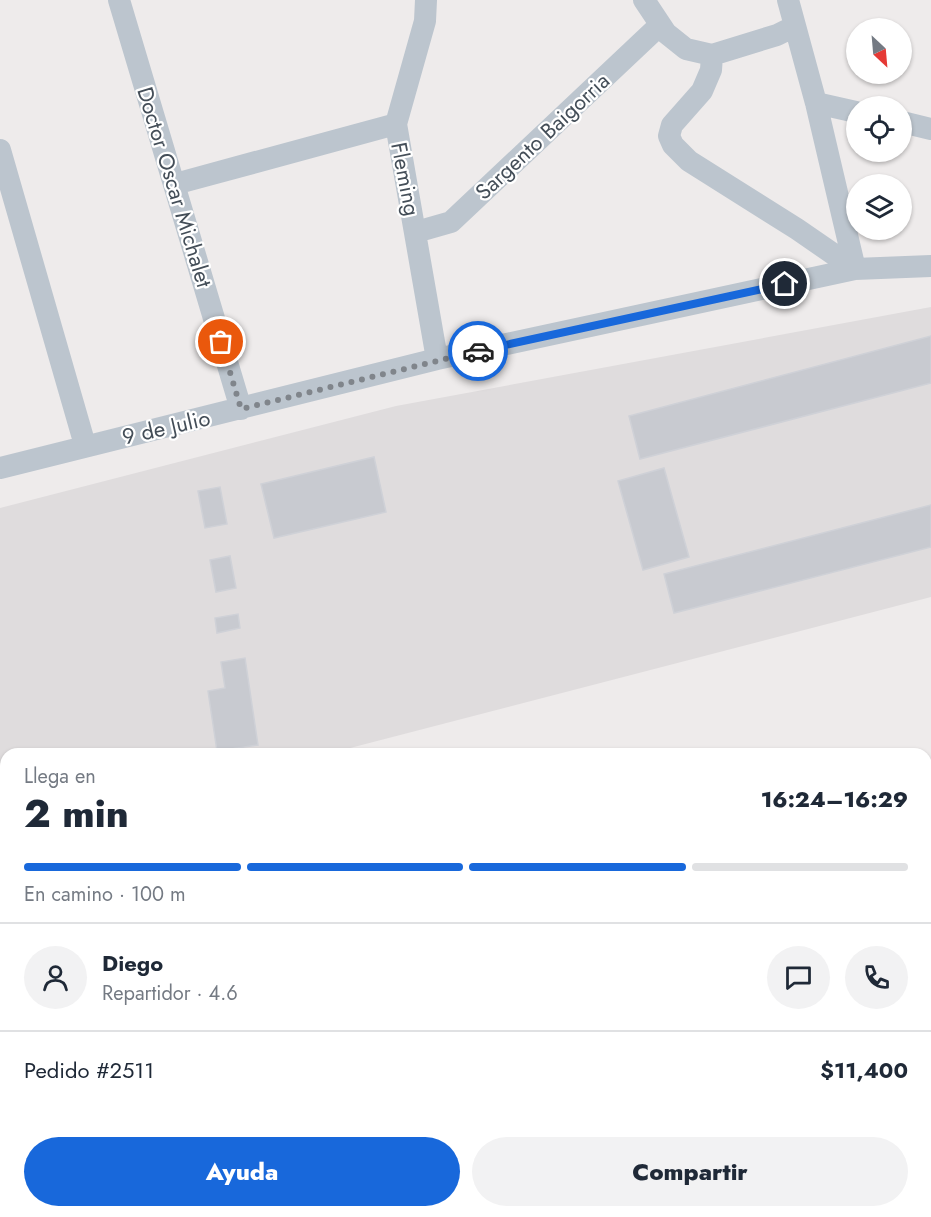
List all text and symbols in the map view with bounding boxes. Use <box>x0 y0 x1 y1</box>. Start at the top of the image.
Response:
north arrow <box>846 18 912 84</box>
map controls <box>846 18 912 240</box>
street label: Sargento Baigorria <box>468 65 616 207</box>
street label: Doctor Oscar Michalet <box>129 83 221 292</box>
button: locate <box>846 96 912 162</box>
street label: Fleming <box>383 139 429 219</box>
button: layers <box>846 174 912 240</box>
pin <box>759 258 810 309</box>
icon: home <box>768 267 801 300</box>
pin <box>195 316 246 367</box>
courier <box>448 321 508 381</box>
icon: bag <box>204 325 237 358</box>
icon: car <box>462 335 495 368</box>
street label: 9 de Julio <box>119 401 213 453</box>
text: Llega en <box>24 762 96 791</box>
text: 16:24–16:29 <box>761 783 908 815</box>
text: 2 min <box>24 785 129 842</box>
text: En camino · 100 m <box>24 880 186 909</box>
button: person <box>24 946 87 1009</box>
button: chat <box>767 946 830 1009</box>
button: phone <box>845 946 908 1009</box>
text: Diego <box>102 947 163 979</box>
text: Repartidor · 4.6 <box>102 979 238 1008</box>
text: Pedido #2511 <box>24 1054 154 1086</box>
text: $11,400 <box>820 1054 908 1086</box>
button: Ayuda <box>24 1137 460 1206</box>
button: Compartir <box>472 1137 908 1206</box>

